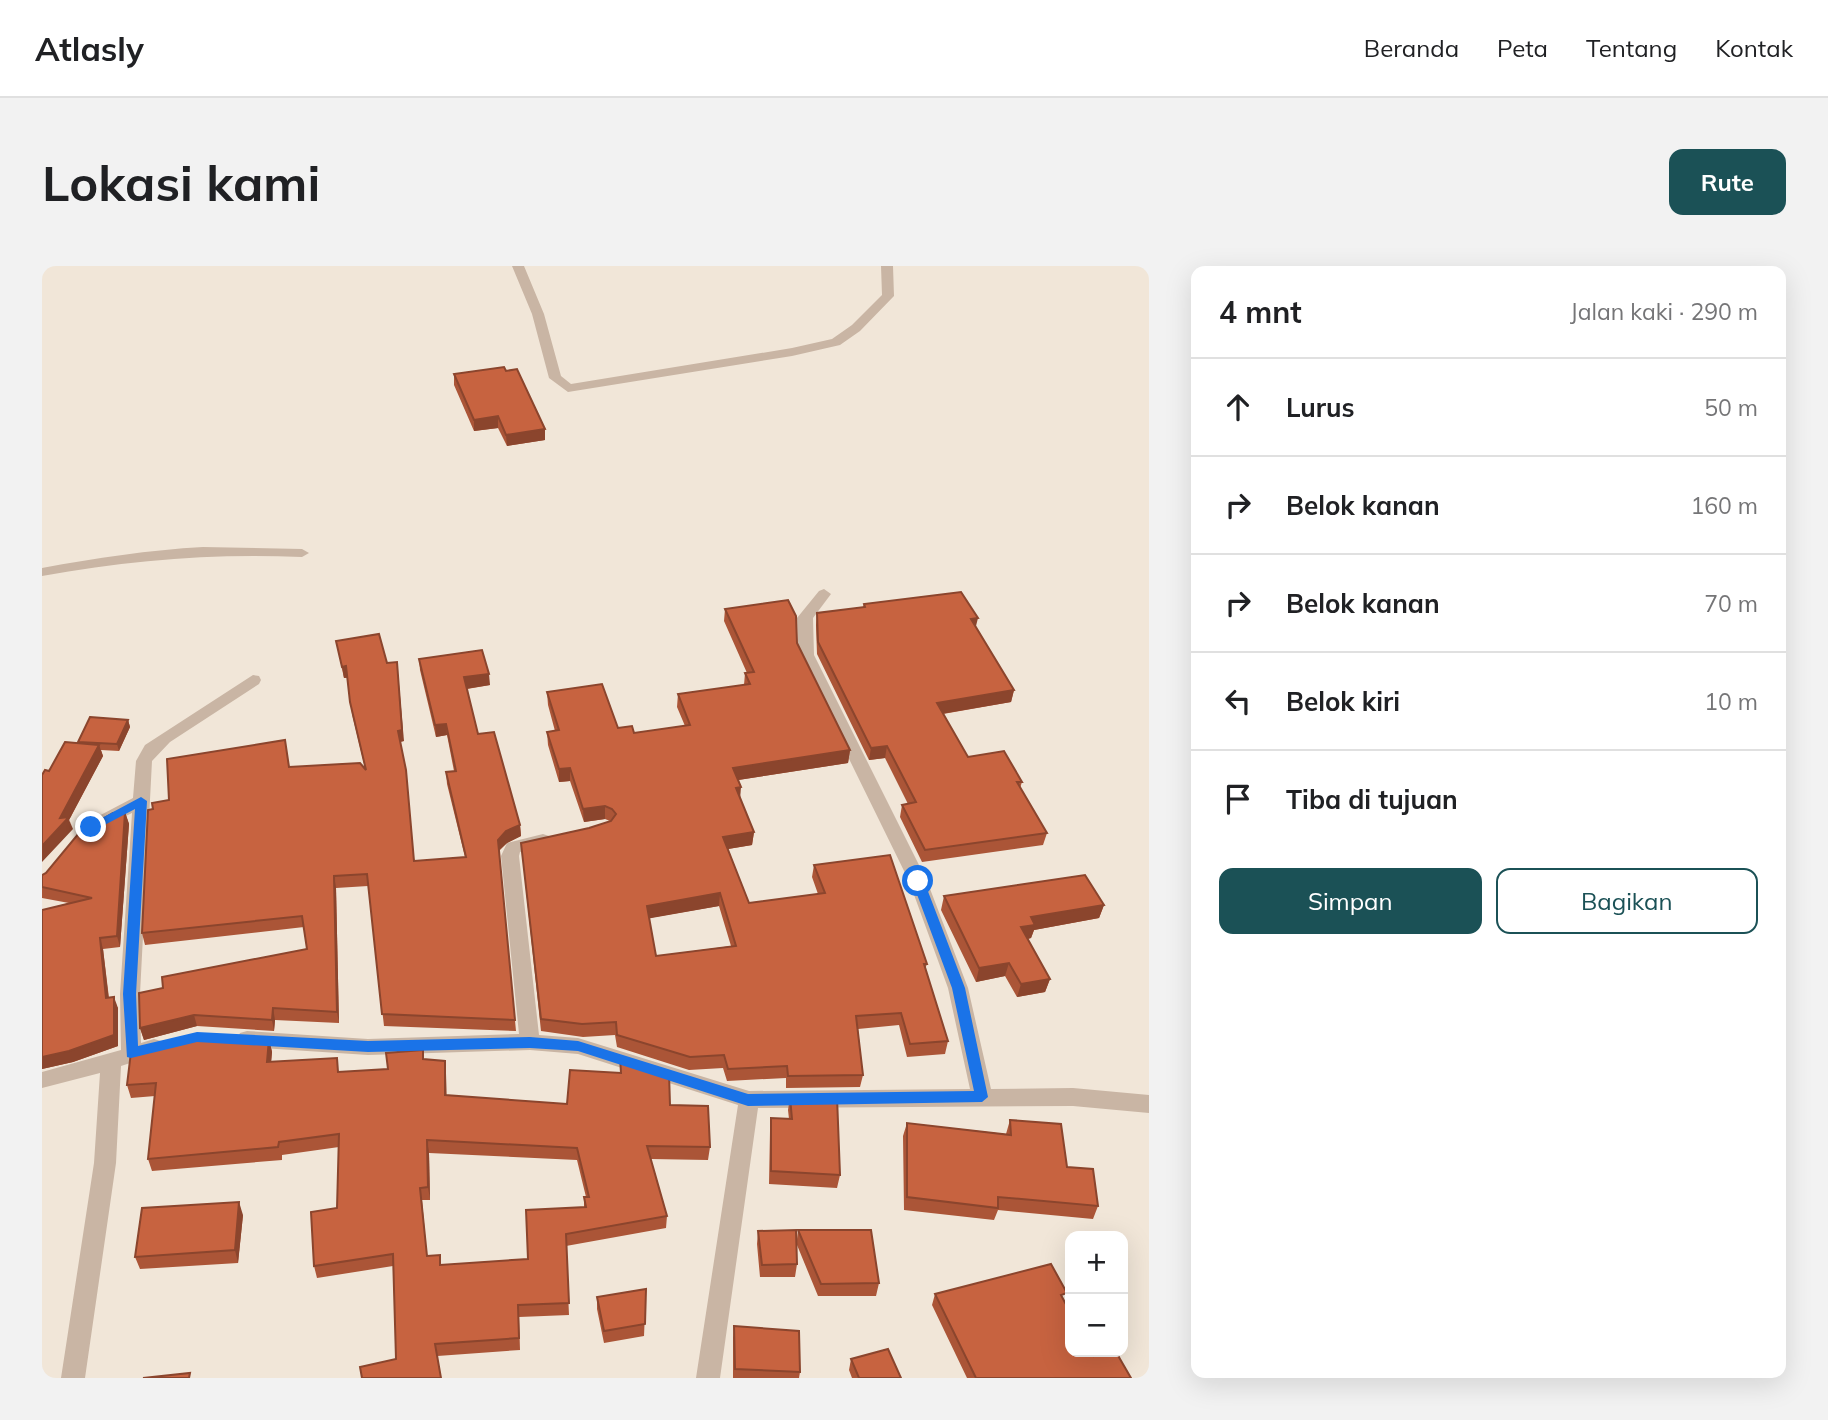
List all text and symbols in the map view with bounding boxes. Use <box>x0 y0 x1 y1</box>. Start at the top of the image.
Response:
text: Atlasly <box>35 28 144 69</box>
text: Beranda <box>1364 33 1459 63</box>
text: Peta <box>1497 33 1548 63</box>
text: Tentang <box>1586 33 1677 63</box>
text: Kontak <box>1715 33 1793 63</box>
button: Rute <box>1669 149 1786 215</box>
text: Lokasi kami <box>42 152 320 213</box>
text: 4 mnt <box>1219 293 1302 331</box>
text: Jalan kaki · 290 m <box>1570 297 1758 326</box>
icon: ahead <box>1219 388 1257 426</box>
text: Lurus <box>1286 391 1355 424</box>
text: 50 m <box>1704 393 1758 422</box>
icon: right <box>1219 486 1257 524</box>
text: Belok kanan <box>1286 489 1440 522</box>
text: 160 m <box>1690 491 1758 520</box>
icon: right <box>1219 584 1257 622</box>
text: Belok kanan <box>1286 587 1440 620</box>
text: 70 m <box>1704 589 1758 618</box>
icon: left <box>1219 682 1257 720</box>
text: Belok kiri <box>1286 685 1400 718</box>
text: 10 m <box>1704 687 1758 716</box>
icon: arrive <box>1219 780 1257 818</box>
text: Tiba di tujuan <box>1286 783 1458 816</box>
route end <box>75 811 106 842</box>
route start <box>902 865 933 896</box>
button: Simpan <box>1219 868 1482 934</box>
button: Bagikan <box>1496 868 1758 934</box>
map controls <box>1065 1231 1128 1357</box>
button: + <box>1065 1231 1128 1294</box>
button: − <box>1065 1294 1128 1357</box>

